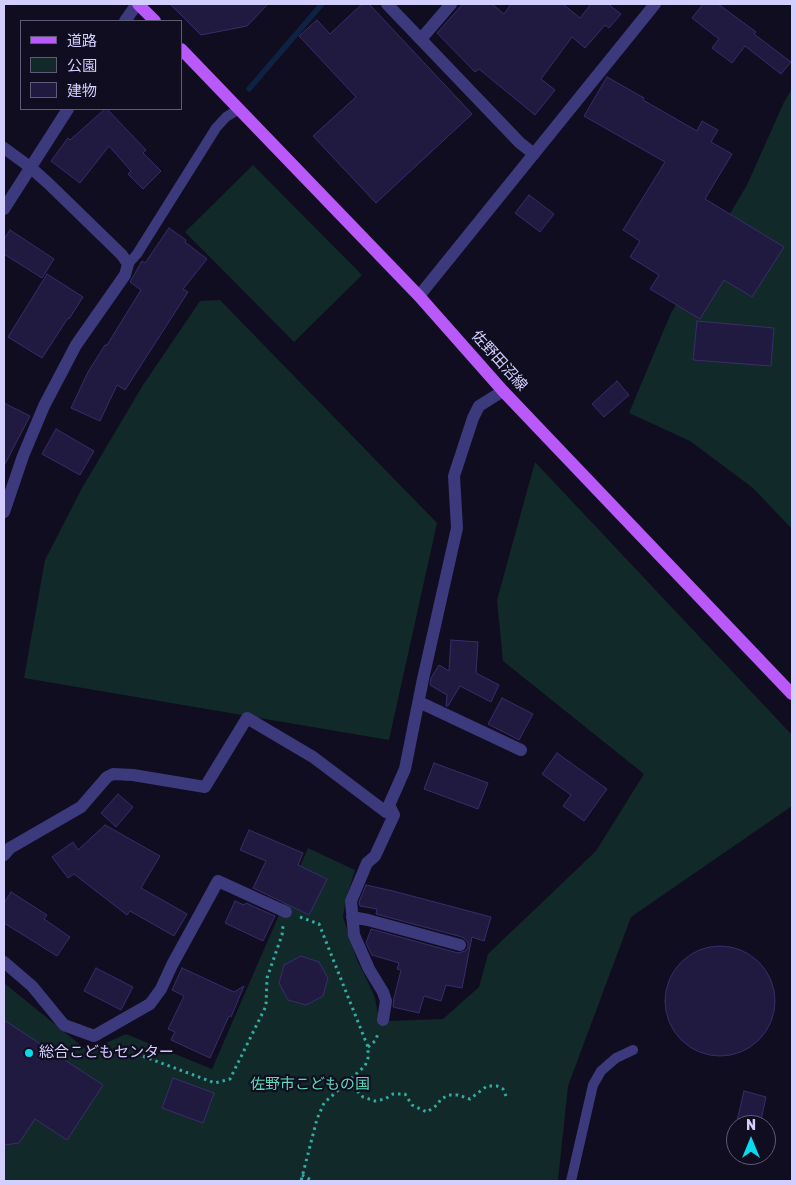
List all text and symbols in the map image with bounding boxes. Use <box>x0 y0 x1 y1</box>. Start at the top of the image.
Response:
legend <box>20 20 182 110</box>
text: 道路 <box>67 32 97 50</box>
text: 公園 <box>67 57 97 75</box>
text: 建物 <box>67 82 97 100</box>
street label: 佐野田沼線 <box>467 327 531 395</box>
place label: 総合こどもセンター <box>39 1044 174 1062</box>
marker: 総合こどもセンター <box>23 1047 35 1059</box>
park label: 佐野市こどもの国 <box>250 1076 370 1094</box>
north arrow <box>726 1115 776 1165</box>
text: N <box>746 1117 756 1134</box>

